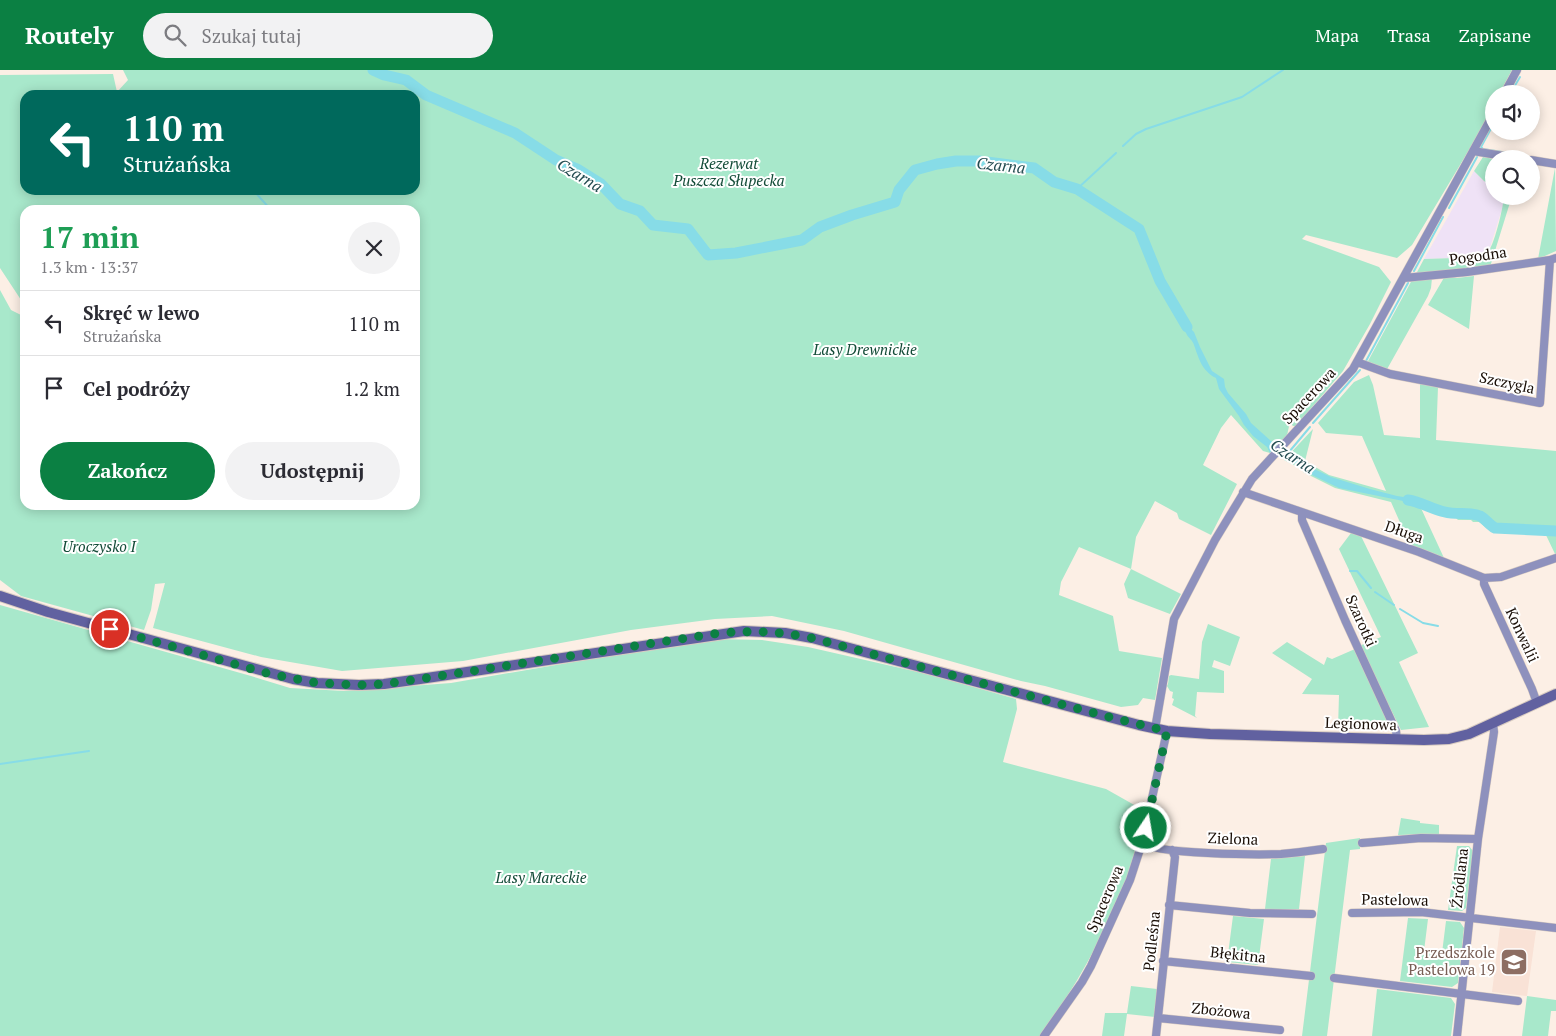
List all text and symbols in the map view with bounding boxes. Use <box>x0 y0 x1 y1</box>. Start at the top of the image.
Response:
search box <box>143 13 493 58</box>
text: Routely <box>25 19 113 51</box>
icon: search <box>161 21 189 49</box>
text: Szukaj tutaj <box>201 23 301 48</box>
text: Mapa <box>1315 23 1359 47</box>
text: Trasa <box>1387 23 1431 47</box>
text: Zapisane <box>1459 23 1531 47</box>
map controls <box>1485 85 1540 205</box>
button: sound <box>1485 85 1540 140</box>
text: 110 m <box>123 105 224 151</box>
icon: left <box>40 110 105 175</box>
text: Strużańska <box>123 149 231 178</box>
button: search <box>1485 150 1540 205</box>
water label: Czarna <box>975 151 1027 179</box>
water label: Czarna <box>553 153 607 197</box>
park label: Rezerwat Puszcza Słupecka <box>672 153 785 190</box>
text: 17 min <box>40 217 139 257</box>
button: close <box>348 222 400 274</box>
street label: Pogodna <box>1448 241 1508 269</box>
text: 1.3 km · 13:37 <box>40 256 138 278</box>
text: Skręć w lewo <box>83 300 200 325</box>
icon: left <box>40 309 68 337</box>
text: 110 m <box>349 311 400 336</box>
text: Strużańska <box>83 325 162 347</box>
park label: Lasy Drewnickie <box>812 339 917 359</box>
street label: Spacerowa <box>1277 362 1340 428</box>
street label: Szczygla <box>1478 366 1537 398</box>
icon: arrive <box>40 374 68 402</box>
text: Cel podróży <box>83 376 190 401</box>
text: 1.2 km <box>344 376 400 401</box>
water label: Czarna <box>1266 433 1320 479</box>
button: Zakończ <box>40 442 215 500</box>
button: Udostępnij <box>225 442 400 500</box>
street label: Długa <box>1382 515 1427 547</box>
park label: Uroczysko I <box>62 536 137 556</box>
street label: Szarotki <box>1342 592 1382 650</box>
street label: Konwalii <box>1502 604 1544 665</box>
pin <box>89 608 131 650</box>
icon: arrive <box>96 615 124 643</box>
street label: Legionowa <box>1325 712 1398 734</box>
position arrow <box>1119 801 1171 853</box>
street label: Zielona <box>1207 827 1259 849</box>
street label: Źródlana <box>1446 847 1472 909</box>
street label: Spacerowa <box>1081 862 1127 935</box>
park label: Lasy Mareckie <box>495 867 587 887</box>
street label: Pastelowa <box>1361 888 1429 910</box>
street label: Podleśna <box>1138 910 1164 972</box>
street label: Błękitna <box>1209 941 1267 967</box>
place label: Przedszkole Pastelowa 19 <box>1408 942 1495 979</box>
school or university icon: Przedszkole Pastelowa 19 <box>1499 947 1529 977</box>
street label: Zbożowa <box>1191 997 1252 1023</box>

